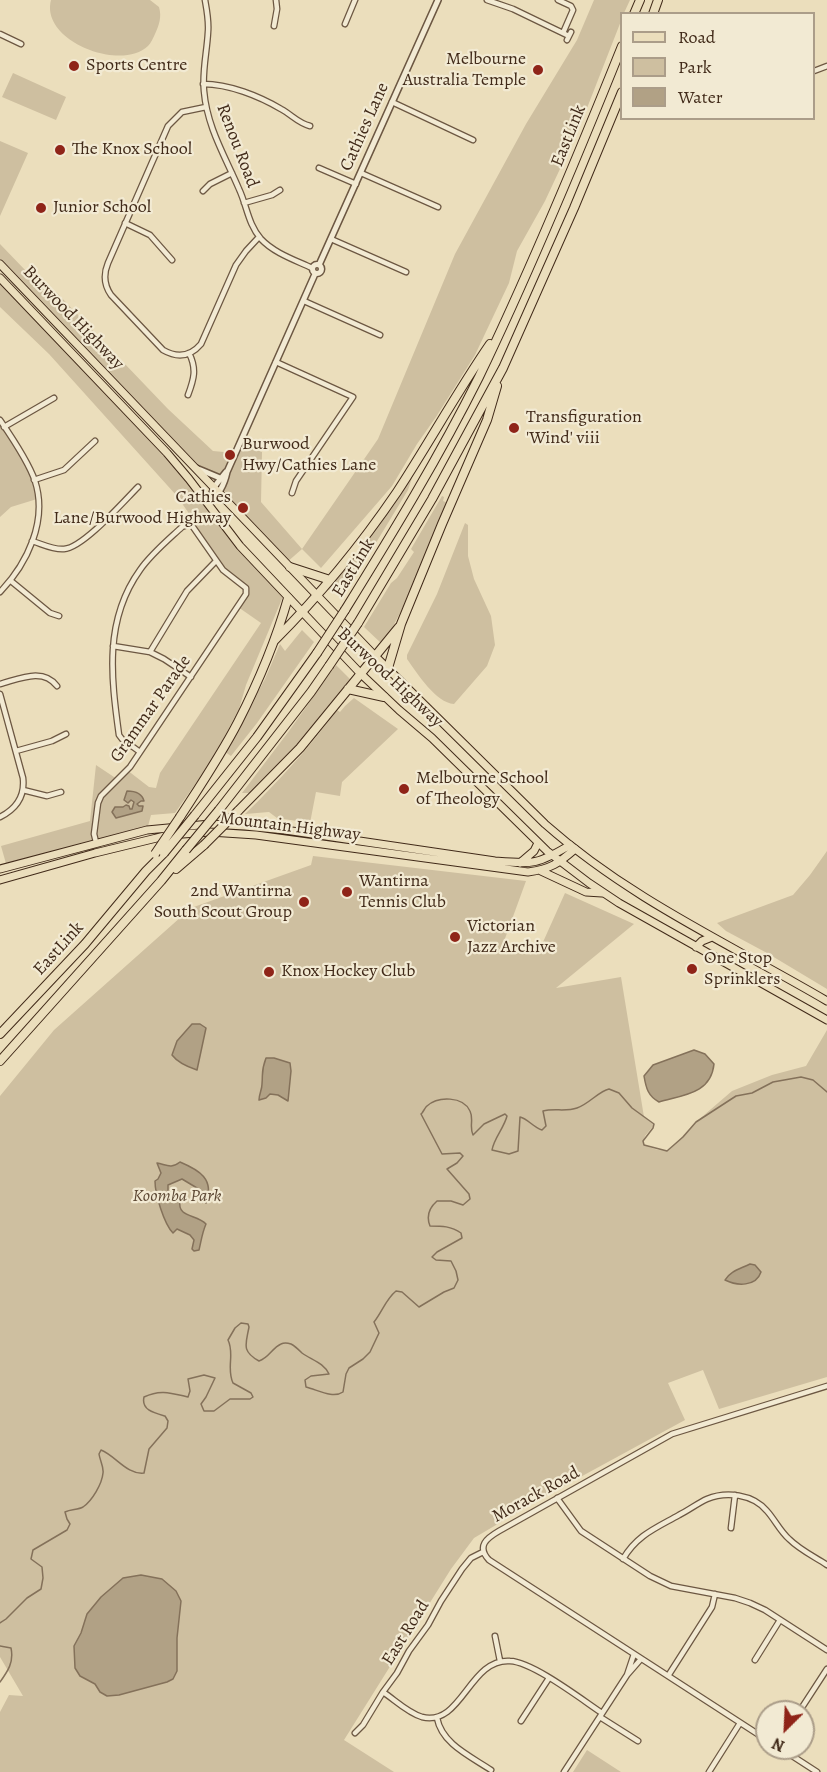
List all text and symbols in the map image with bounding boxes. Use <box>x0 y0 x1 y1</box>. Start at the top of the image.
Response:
legend <box>620 12 815 120</box>
text: Road <box>678 25 715 49</box>
place label: Melbourne Australia Temple <box>403 49 526 92</box>
place label: Sports Centre <box>86 55 187 77</box>
text: Park <box>678 55 712 79</box>
marker: Sports Centre <box>67 59 81 73</box>
marker: Melbourne Australia Temple <box>531 63 545 77</box>
street label: Cathies Lane <box>336 79 394 175</box>
text: Water <box>678 85 723 109</box>
street label: Renou Road <box>211 101 263 191</box>
street label: EastLink <box>547 102 591 170</box>
place label: The Knox School <box>72 139 192 161</box>
marker: The Knox School <box>53 143 67 157</box>
place label: Junior School <box>53 197 151 219</box>
marker: Junior School <box>34 201 48 215</box>
street label: Burwood Highway <box>18 261 128 375</box>
place label: Transfiguration 'Wind' viii <box>526 407 642 450</box>
marker: Transfiguration 'Wind' viii <box>507 421 521 435</box>
place label: Burwood Hwy/Cathies Lane <box>242 434 376 476</box>
marker: Burwood Hwy/Cathies Lane <box>223 448 237 462</box>
place label: Cathies Lane/Burwood Highway <box>53 487 231 530</box>
marker: Cathies Lane/Burwood Highway <box>236 501 250 515</box>
street label: EastLink <box>328 535 380 601</box>
street label: Burwood Highway <box>333 624 447 732</box>
street label: Grammar Parade <box>106 651 196 767</box>
place label: Melbourne School of Theology <box>416 768 548 810</box>
marker: Melbourne School of Theology <box>397 782 411 796</box>
street label: Mountain Highway <box>218 808 362 846</box>
place label: Wantirna Tennis Club <box>359 871 446 914</box>
place label: 2nd Wantirna South Scout Group <box>154 881 292 924</box>
marker: Wantirna Tennis Club <box>340 885 354 899</box>
marker: 2nd Wantirna South Scout Group <box>297 895 311 909</box>
place label: Victorian Jazz Archive <box>467 916 556 958</box>
street label: EastLink <box>29 918 89 980</box>
marker: Victorian Jazz Archive <box>448 930 462 944</box>
place label: One Stop Sprinklers <box>704 948 780 990</box>
place label: Knox Hockey Club <box>281 961 415 983</box>
marker: One Stop Sprinklers <box>685 962 699 976</box>
marker: Knox Hockey Club <box>262 965 276 979</box>
park label: Koomba Park <box>133 1186 221 1208</box>
street label: Morack Road <box>489 1462 583 1528</box>
street label: East Road <box>378 1596 434 1670</box>
north arrow <box>755 1700 815 1760</box>
text: N <box>769 1732 788 1757</box>

